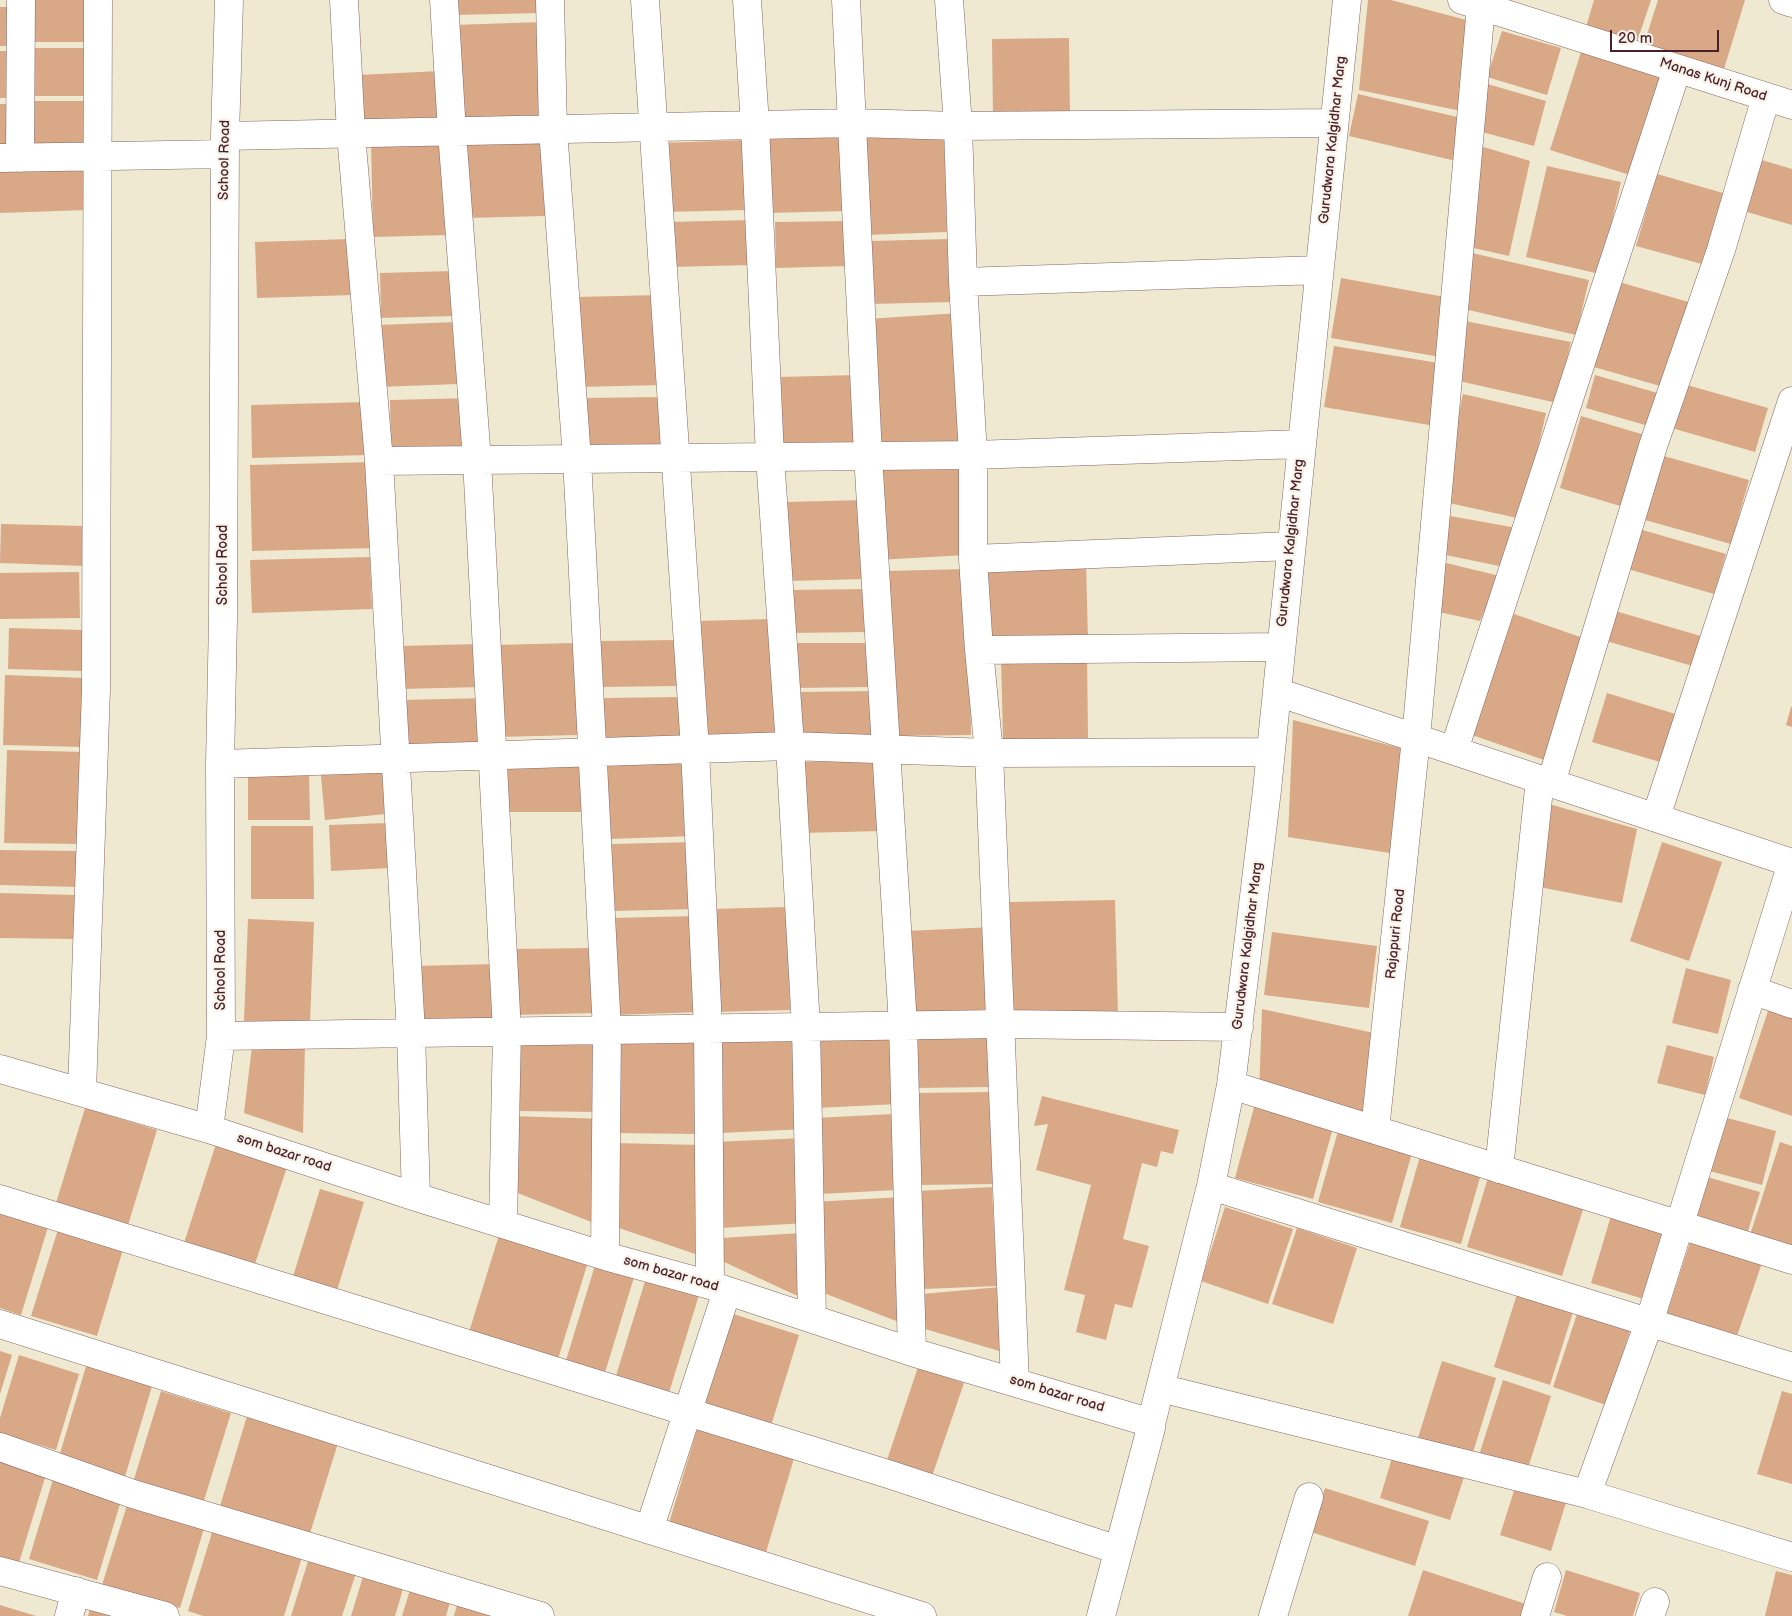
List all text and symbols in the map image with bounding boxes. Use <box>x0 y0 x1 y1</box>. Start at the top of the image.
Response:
scale bar <box>1612 20 1721 52</box>
text: 20 m <box>1618 29 1652 48</box>
street label: Gurudwara Kalgidhar Marg <box>1316 55 1350 225</box>
street label: Manas Kunj Road <box>1657 55 1769 105</box>
street label: School Road <box>216 120 234 200</box>
street label: Gurudwara Kalgidhar Marg <box>1274 458 1308 628</box>
street label: School Road <box>215 525 231 605</box>
street label: Gurudwara Kalgidhar Marg <box>1229 861 1267 1031</box>
street label: Rajapuri Road <box>1383 888 1409 980</box>
street label: School Road <box>213 930 229 1010</box>
street label: som bazar road <box>235 1130 333 1176</box>
street label: som bazar road <box>622 1252 720 1296</box>
street label: som bazar road <box>1008 1372 1106 1416</box>

